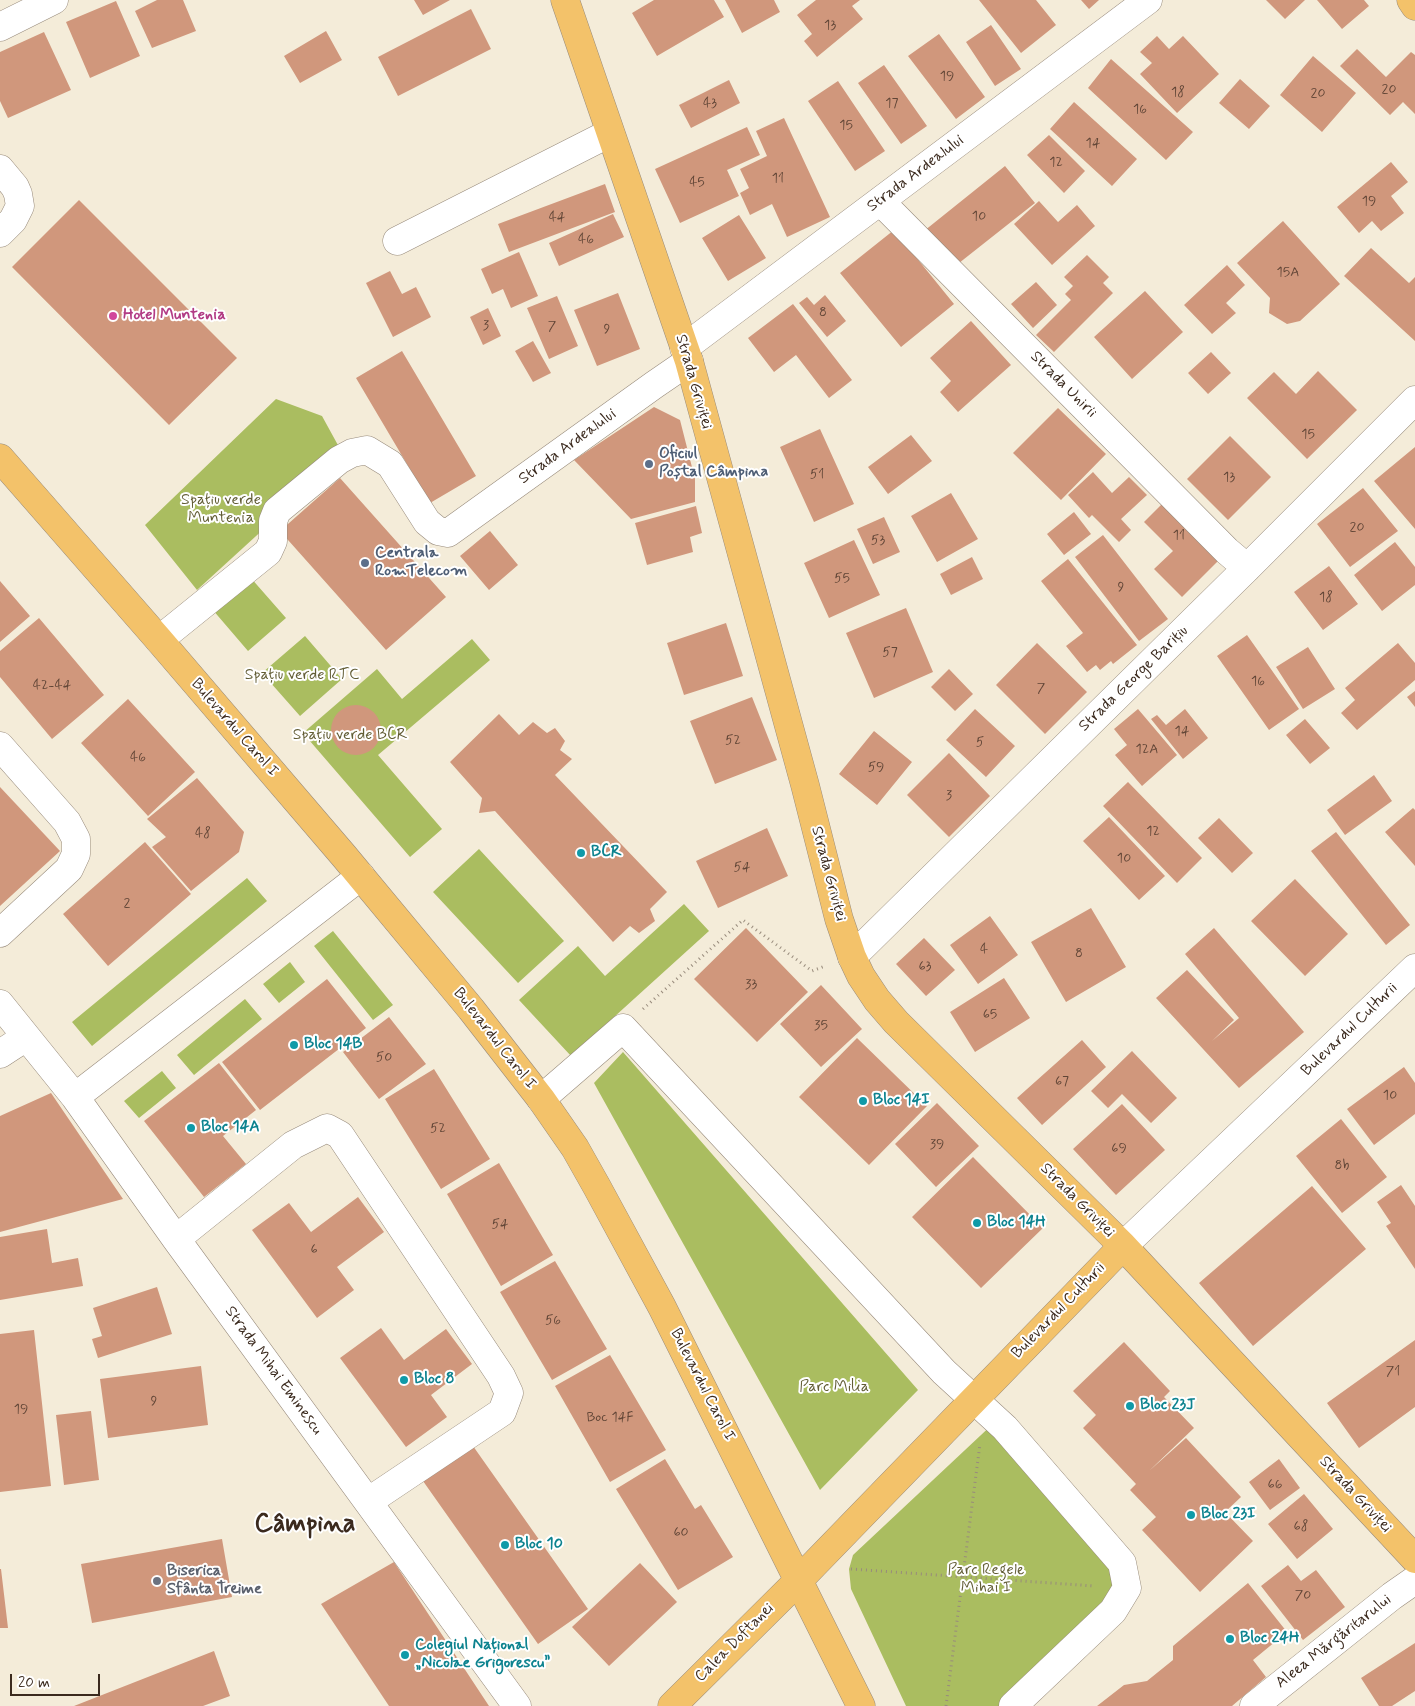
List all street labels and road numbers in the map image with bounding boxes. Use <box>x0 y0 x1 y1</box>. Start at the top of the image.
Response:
street label: Strada Ardealului <box>864 131 968 217</box>
street label: Strada Griviței <box>670 332 716 432</box>
street label: Strada Unirii <box>1026 348 1100 422</box>
street label: Strada Ardealului <box>515 405 621 489</box>
street label: Strada George Barițiu <box>1075 622 1193 736</box>
street label: Bulevardul Carol I <box>186 675 282 781</box>
street label: Strada Griviței <box>806 824 850 924</box>
street label: Bulevardul Culturii <box>1298 979 1402 1081</box>
street label: Bulevardul Carol I <box>448 984 540 1094</box>
street label: Strada Griviței <box>1036 1160 1118 1242</box>
street label: Bulevardul Culturii <box>1008 1259 1110 1363</box>
street label: Strada Mihai Eminescu <box>220 1303 326 1439</box>
street label: Bulevardul Carol I <box>665 1326 739 1444</box>
street label: Strada Griviței <box>1315 1453 1395 1537</box>
street label: Aleea Mărgăritarului <box>1272 1591 1396 1693</box>
street label: Calea Doftanei <box>691 1599 779 1687</box>

